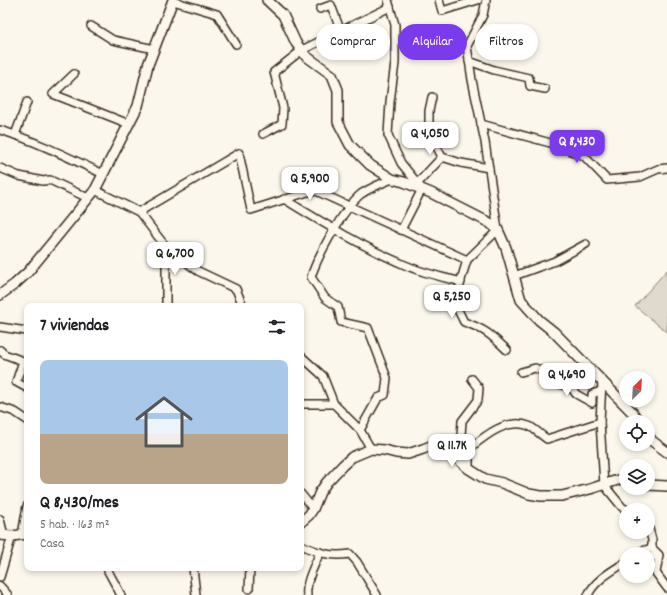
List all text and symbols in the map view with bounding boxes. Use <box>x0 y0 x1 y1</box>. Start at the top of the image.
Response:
chip: Comprar <box>316 24 390 60</box>
chip: Alquilar <box>398 24 467 60</box>
chip: Filtros <box>475 24 538 60</box>
pin: Q 4,050 <box>393 122 467 156</box>
text: Q 4,050 <box>411 125 449 144</box>
pin: Q 8,430 <box>540 130 614 164</box>
text: Q 8,430 <box>559 133 595 152</box>
pin: Q 5,900 <box>273 167 347 201</box>
text: Q 5,900 <box>290 170 330 189</box>
pin: Q 6,700 <box>138 242 212 276</box>
text: Q 6,700 <box>156 245 194 264</box>
pin: Q 5,250 <box>415 285 489 319</box>
text: Q 5,250 <box>433 288 471 307</box>
text: 7 viviendas <box>40 315 109 339</box>
icon: filters <box>266 316 288 338</box>
pin: Q 4,690 <box>530 363 604 397</box>
text: Q 4,690 <box>548 366 586 385</box>
north arrow <box>619 371 655 407</box>
map controls <box>619 371 655 583</box>
icon: home <box>128 386 200 458</box>
button: locate <box>619 415 655 451</box>
pin: Q 11.7K <box>415 434 489 468</box>
text: Q 11.7K <box>437 437 467 456</box>
button: layers <box>619 459 655 495</box>
text: Q 8,430/mes <box>40 492 119 516</box>
button: + <box>619 503 655 539</box>
text: 5 hab. · 163 m² <box>40 516 109 535</box>
text: Casa <box>40 535 64 554</box>
button: − <box>619 547 655 583</box>

